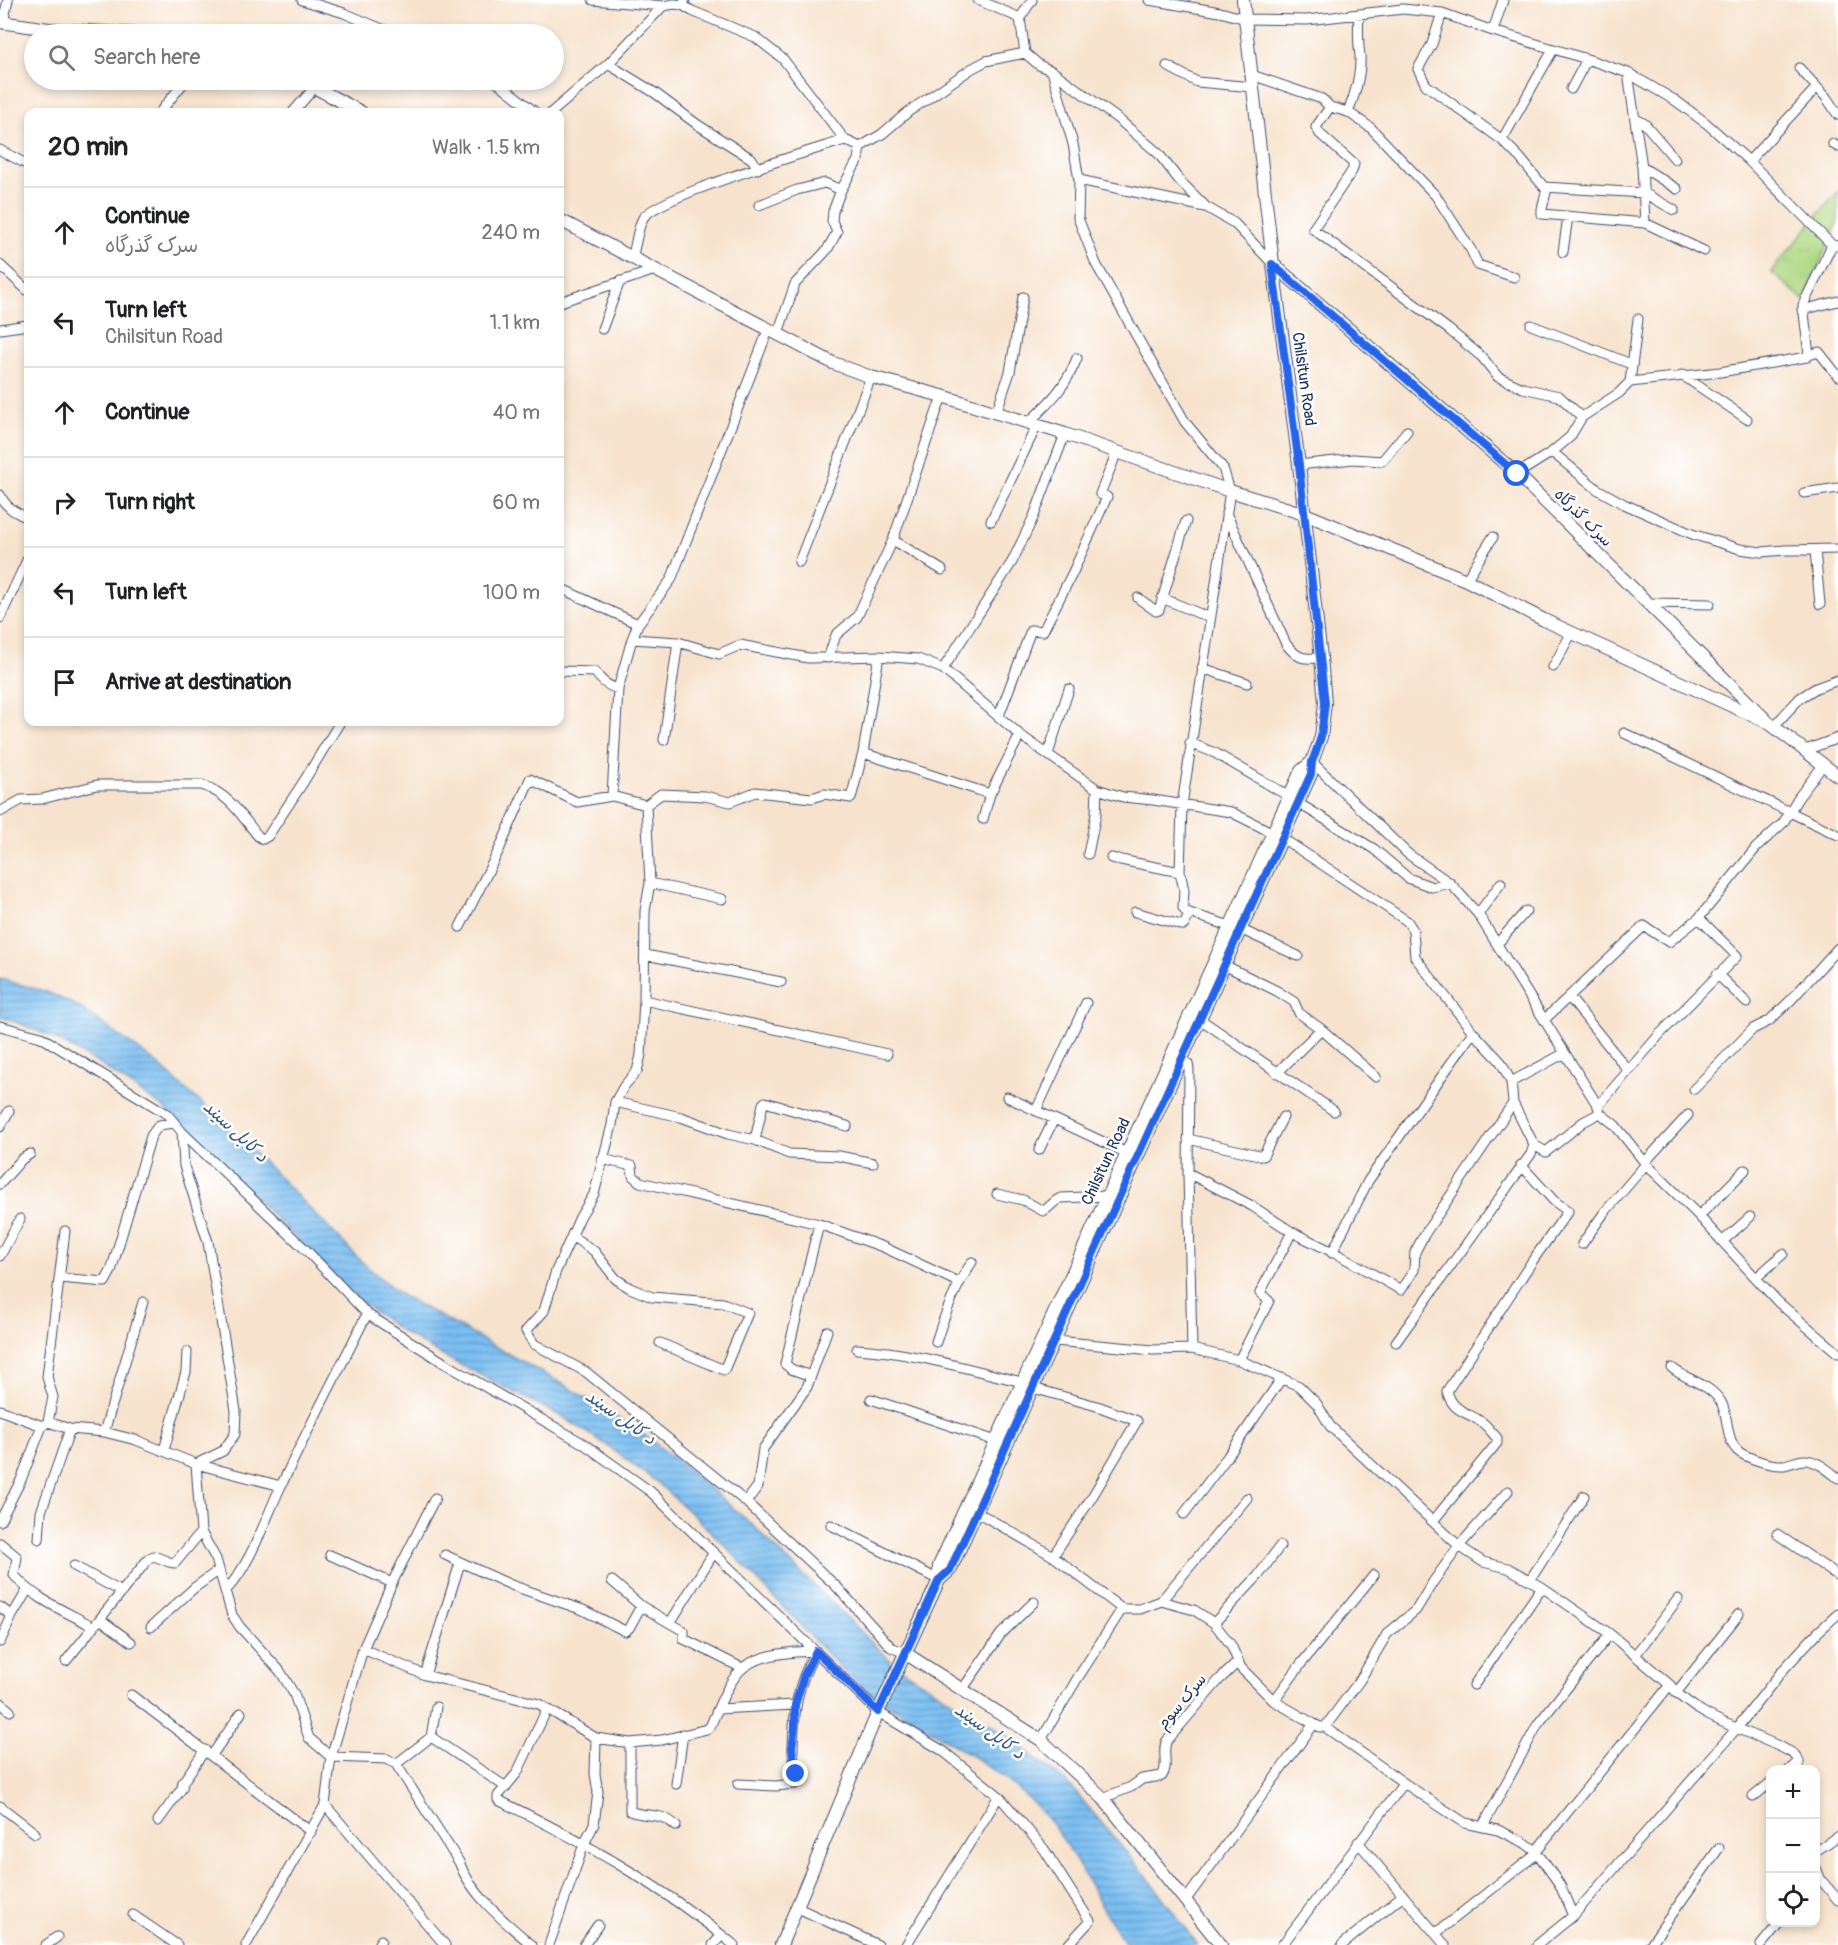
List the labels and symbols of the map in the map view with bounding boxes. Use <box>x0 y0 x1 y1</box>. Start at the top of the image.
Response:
street label: Chilsitun Road <box>1288 331 1320 427</box>
route start <box>1503 460 1529 486</box>
street label: سرک گذرگاه <box>1550 484 1617 551</box>
water label: د کابل سيند <box>198 1095 273 1168</box>
street label: Chilsitun Road <box>1077 1114 1135 1208</box>
water label: د کابل سيند <box>581 1385 661 1450</box>
street label: سرک سوم <box>1153 1670 1212 1735</box>
water label: د کابل سيند <box>950 1698 1030 1765</box>
route end <box>782 1760 808 1786</box>

